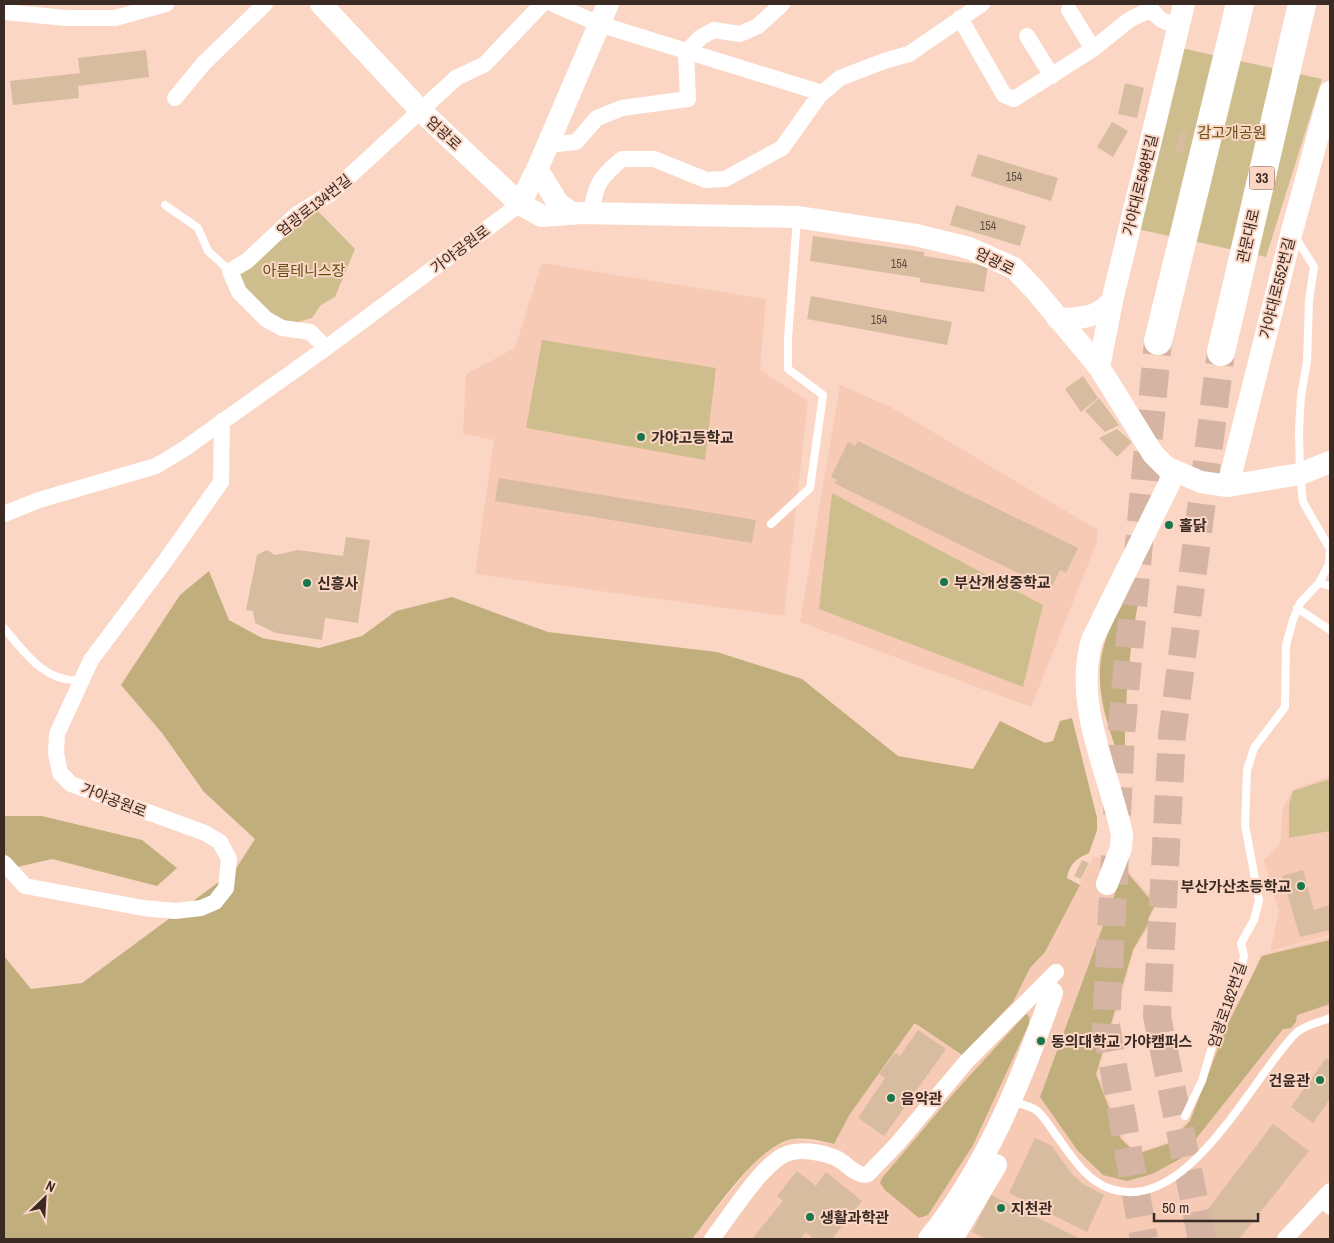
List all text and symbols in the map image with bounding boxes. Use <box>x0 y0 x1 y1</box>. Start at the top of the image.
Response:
street label: 엄광로 <box>422 111 466 155</box>
park label: 감고개공원 <box>1197 122 1267 143</box>
street label: 가야대로548번길 <box>1117 132 1163 238</box>
road number: 33 <box>1250 167 1274 190</box>
street label: 엄광로134번길 <box>272 169 356 241</box>
house number: 154 <box>1006 169 1023 185</box>
street label: 관문대로 <box>1232 207 1264 265</box>
house number: 154 <box>980 218 997 234</box>
street label: 가야공원로 <box>426 220 494 278</box>
street label: 가야대로552번길 <box>1254 235 1300 341</box>
street label: 엄광로 <box>972 242 1018 280</box>
house number: 154 <box>891 256 908 272</box>
park label: 아름테니스장 <box>263 260 346 281</box>
house number: 154 <box>871 312 888 328</box>
place label: 가야고등학교 <box>651 427 734 448</box>
marker: 가야고등학교 <box>635 431 647 443</box>
place label: 홀닭 <box>1179 515 1207 536</box>
marker: 홀닭 <box>1163 519 1175 531</box>
place label: 부산개성중학교 <box>954 572 1051 593</box>
place label: 신흥사 <box>317 573 359 594</box>
marker: 부산개성중학교 <box>938 576 950 588</box>
marker: 신흥사 <box>301 577 313 589</box>
street label: 가야공원로 <box>78 778 150 822</box>
place label: 부산가산초등학교 <box>1181 876 1291 897</box>
marker: 부산가산초등학교 <box>1295 880 1307 892</box>
street label: 엄광로182번길 <box>1202 959 1252 1051</box>
place label: 동의대학교 가야캠퍼스 <box>1051 1031 1193 1052</box>
marker: 동의대학교 가야캠퍼스 <box>1035 1035 1047 1047</box>
place label: 건윤관 <box>1269 1070 1310 1091</box>
marker: 건윤관 <box>1314 1074 1326 1086</box>
place label: 음악관 <box>901 1088 943 1109</box>
marker: 음악관 <box>885 1092 897 1104</box>
north arrow <box>20 1173 70 1223</box>
text: N <box>43 1176 58 1196</box>
scale bar <box>1154 1190 1258 1222</box>
text: 50 m <box>1162 1197 1189 1218</box>
place label: 지천관 <box>1011 1198 1053 1219</box>
marker: 지천관 <box>995 1202 1007 1214</box>
place label: 생활과학관 <box>820 1207 889 1228</box>
marker: 생활과학관 <box>804 1211 816 1223</box>

